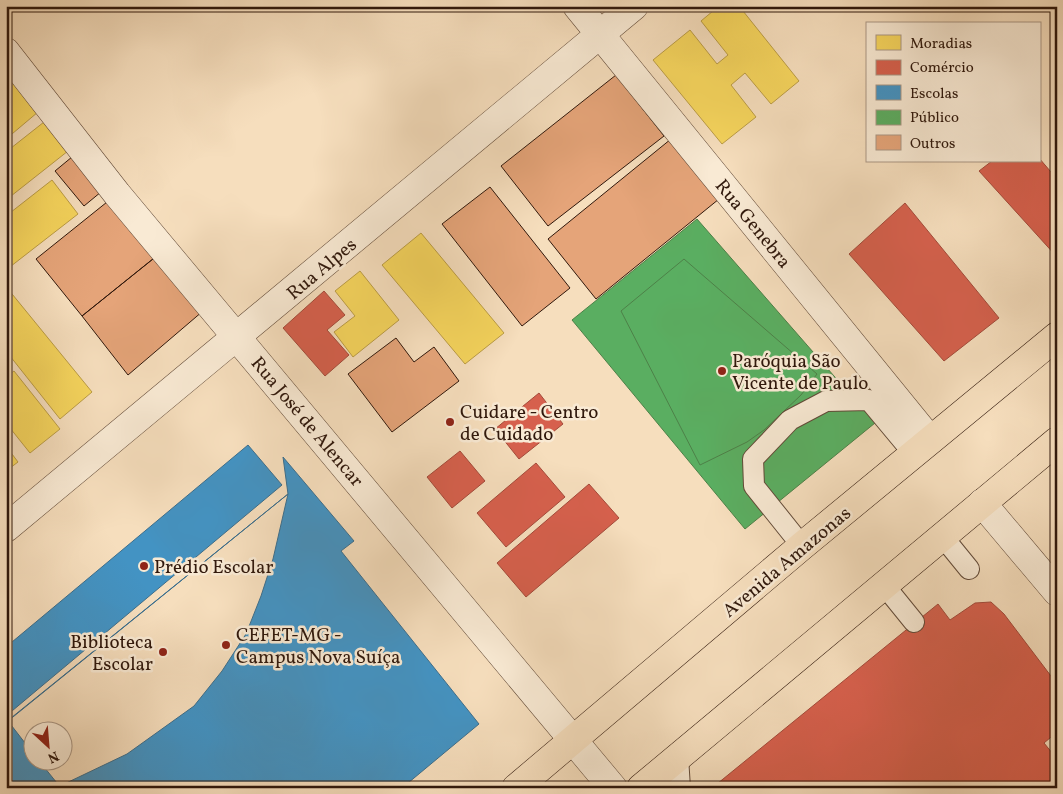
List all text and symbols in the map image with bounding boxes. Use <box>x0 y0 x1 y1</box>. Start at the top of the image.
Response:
legend <box>866 22 1040 162</box>
text: Moradias <box>910 34 972 55</box>
text: Comércio <box>910 58 974 79</box>
text: Escolas <box>910 84 958 105</box>
text: Público <box>910 108 959 129</box>
text: Outros <box>910 134 955 155</box>
street label: Rua Genebra <box>708 174 797 274</box>
street label: Rua Alpes <box>282 233 363 307</box>
place label: Paróquia São Vicente de Paulo <box>732 349 868 397</box>
street label: Rua José de Alencar <box>244 351 369 493</box>
marker: Paróquia São Vicente de Paulo <box>716 365 728 377</box>
place label: Cuidare - Centro de Cuidado <box>460 400 598 448</box>
marker: Cuidare - Centro de Cuidado <box>444 416 456 428</box>
street label: Avenida Amazonas <box>718 501 857 624</box>
place label: Prédio Escolar <box>154 555 273 581</box>
marker: Prédio Escolar <box>138 560 150 572</box>
place label: CEFET-MG - Campus Nova Suíça <box>236 623 400 671</box>
place label: Biblioteca Escolar <box>70 630 153 678</box>
marker: CEFET-MG - Campus Nova Suíça <box>220 639 232 651</box>
marker: Biblioteca Escolar <box>157 646 169 658</box>
north arrow <box>22 722 72 772</box>
text: N <box>44 746 62 767</box>

